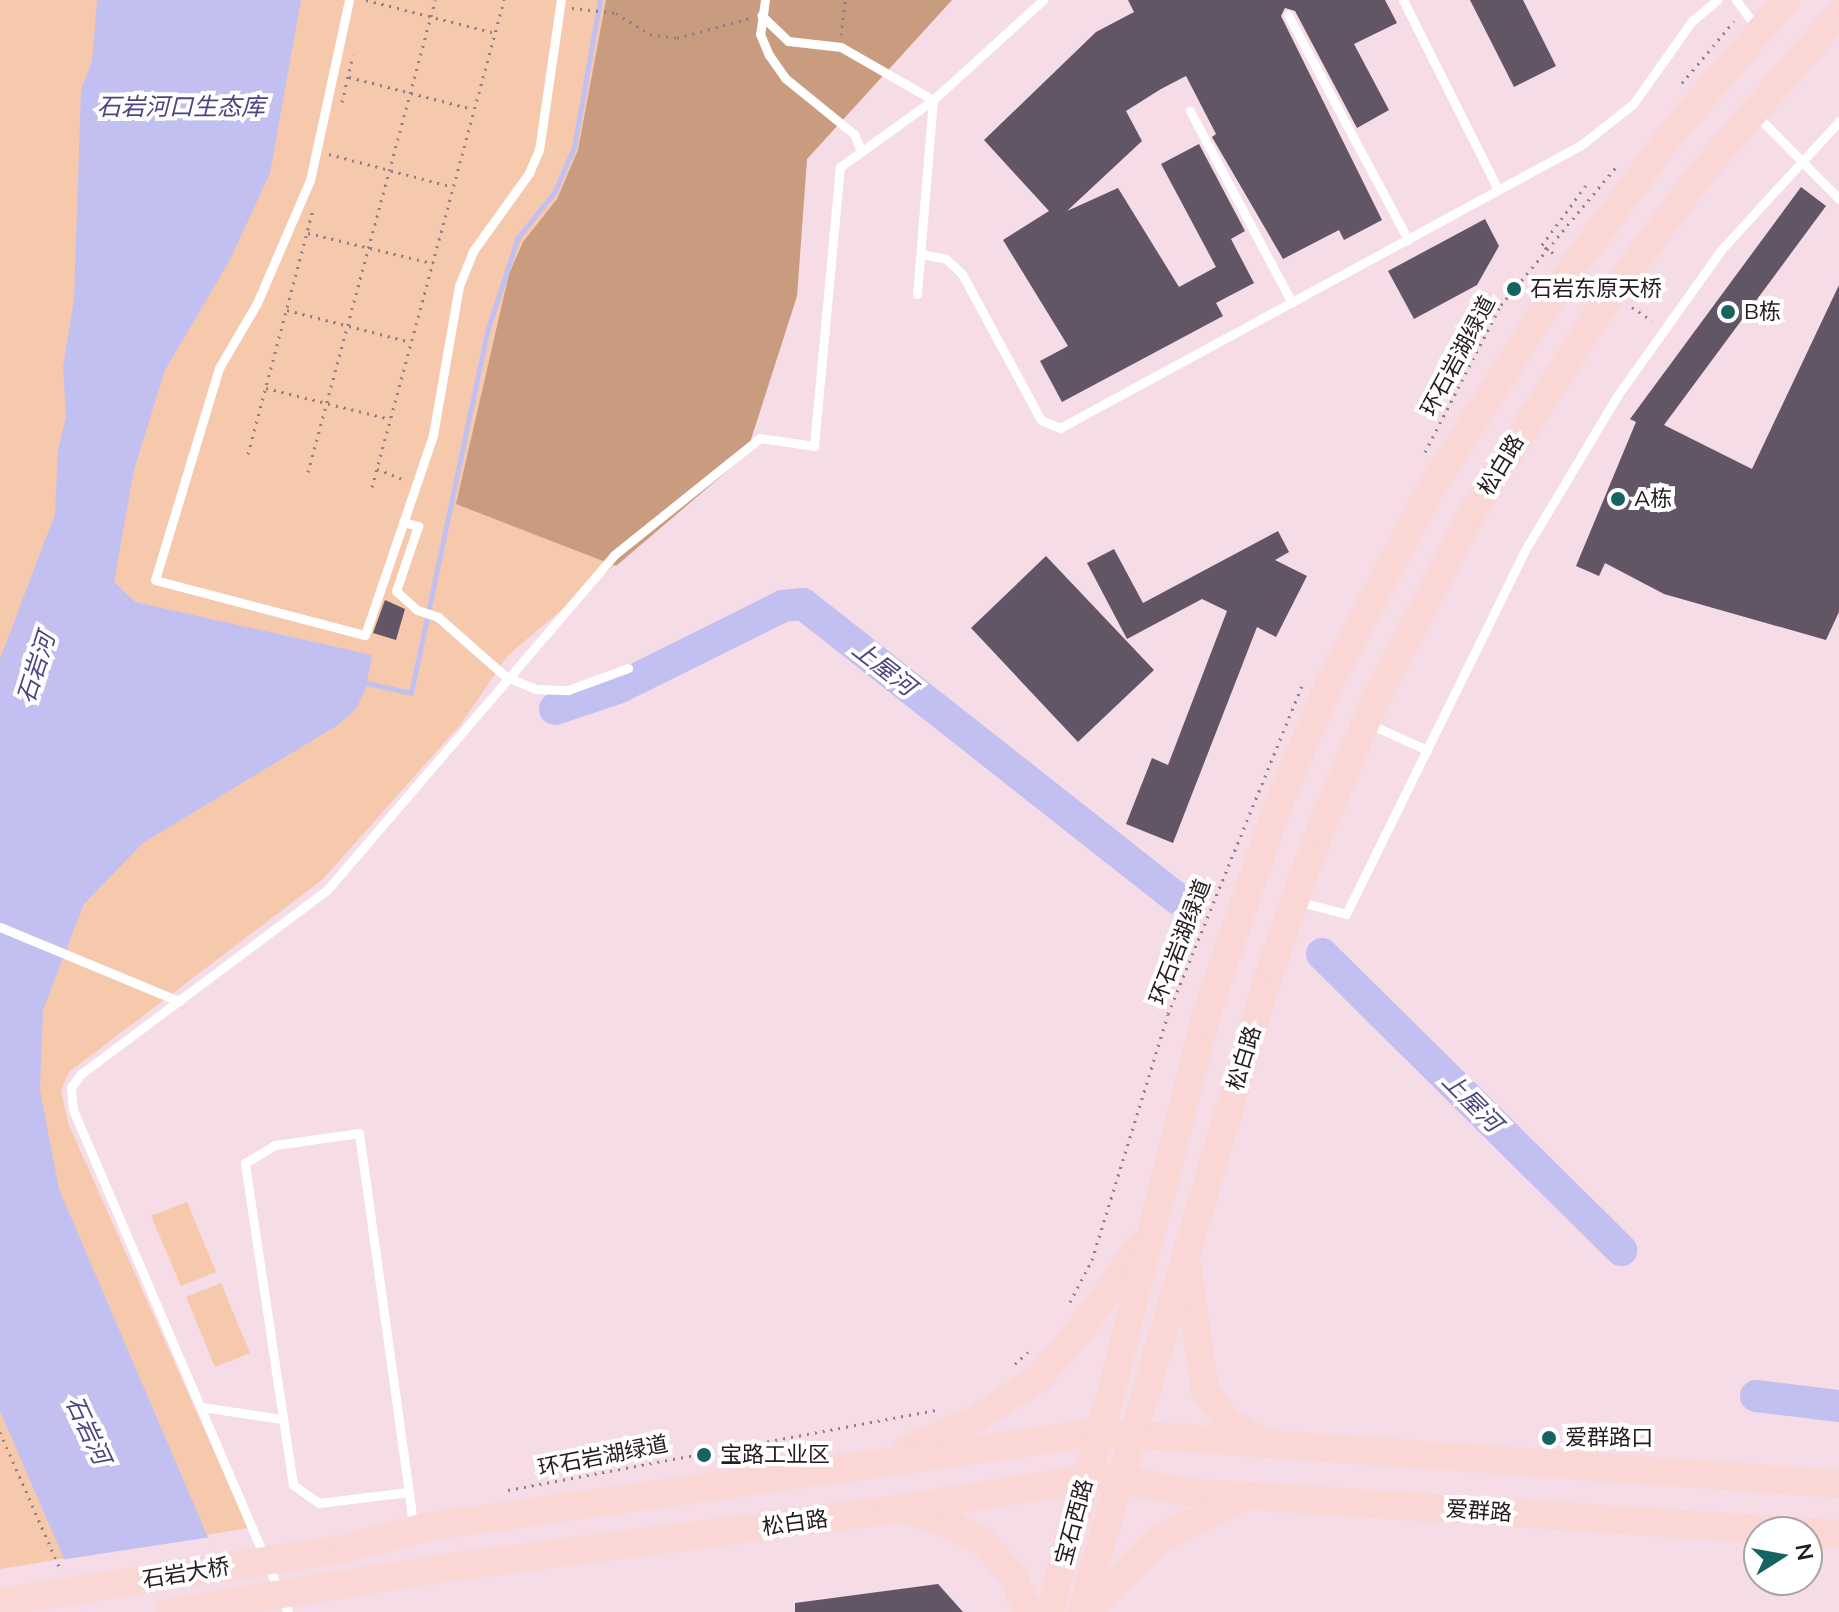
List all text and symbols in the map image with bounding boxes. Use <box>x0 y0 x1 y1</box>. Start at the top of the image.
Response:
water label: 石岩河口生态库 <box>97 93 265 121</box>
place label: 石岩东原天桥 <box>1530 276 1662 302</box>
marker: 石岩东原天桥 <box>1505 280 1523 298</box>
street label: 环石岩湖绿道 <box>1415 292 1501 420</box>
place label: B栋 <box>1744 299 1781 325</box>
marker: B栋 <box>1719 303 1737 321</box>
street label: 松白路 <box>1473 430 1529 500</box>
place label: A栋 <box>1634 486 1672 512</box>
marker: A栋 <box>1609 490 1627 508</box>
water label: 石岩河 <box>11 629 61 707</box>
water label: 上屋河 <box>847 634 921 702</box>
street label: 环石岩湖绿道 <box>1144 876 1216 1008</box>
street label: 松白路 <box>1222 1023 1266 1093</box>
water label: 上屋河 <box>1436 1066 1508 1138</box>
water label: 石岩河 <box>60 1391 116 1469</box>
place label: 爱群路口 <box>1565 1425 1653 1451</box>
marker: 爱群路口 <box>1540 1429 1558 1447</box>
street label: 环石岩湖绿道 <box>536 1430 670 1482</box>
place label: 宝路工业区 <box>720 1442 830 1468</box>
marker: 宝路工业区 <box>695 1446 713 1464</box>
street label: 宝石西路 <box>1050 1476 1098 1568</box>
street label: 爱群路 <box>1445 1496 1513 1526</box>
street label: 松白路 <box>760 1505 830 1541</box>
north arrow <box>1743 1516 1823 1596</box>
text: N <box>1789 1541 1820 1563</box>
street label: 石岩大桥 <box>140 1553 232 1593</box>

